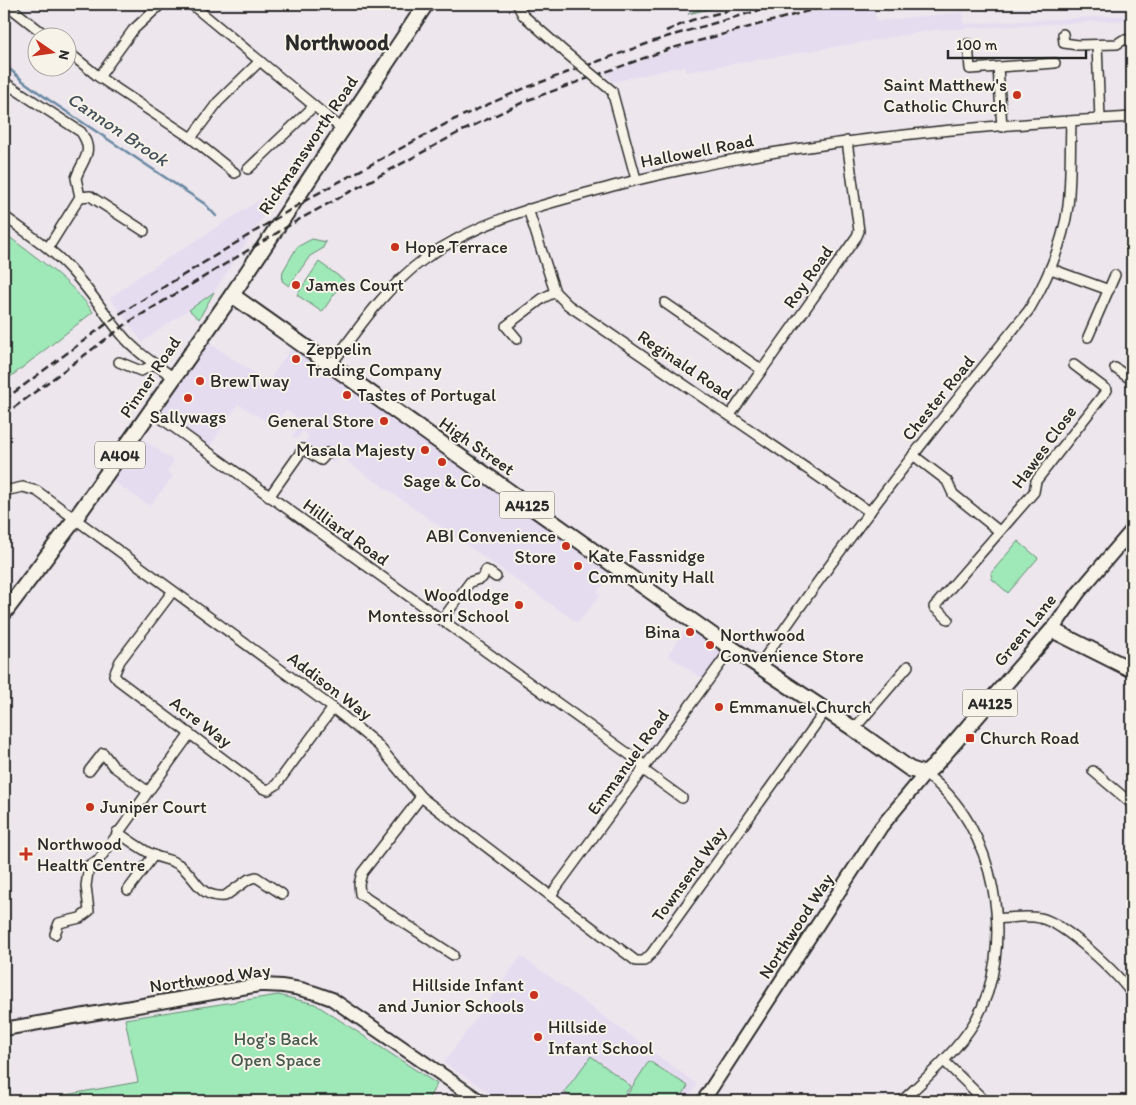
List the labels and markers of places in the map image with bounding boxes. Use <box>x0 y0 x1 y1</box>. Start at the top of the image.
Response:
place label: Saint Matthew's Catholic Church <box>883 74 1007 117</box>
marker: Saint Matthew's Catholic Church <box>1011 89 1023 101</box>
place label: Hope Terrace <box>405 236 508 258</box>
marker: Hope Terrace <box>389 241 401 253</box>
place label: James Court <box>306 274 404 296</box>
marker: James Court <box>290 279 302 291</box>
place label: Zeppelin Trading Company <box>306 338 442 381</box>
marker: Zeppelin Trading Company <box>290 353 302 365</box>
place label: BrewTway <box>210 370 290 392</box>
marker: BrewTway <box>194 375 206 387</box>
place label: Tastes of Portugal <box>357 384 496 406</box>
marker: Tastes of Portugal <box>341 389 353 401</box>
marker: Sallywags <box>182 392 194 404</box>
place label: Sallywags <box>150 406 226 428</box>
place label: General Store <box>268 410 374 432</box>
marker: General Store <box>378 415 390 427</box>
place label: Masala Majesty <box>296 439 415 461</box>
marker: Masala Majesty <box>419 444 431 456</box>
marker: Sage & Co <box>436 456 448 468</box>
place label: Sage & Co <box>403 470 481 492</box>
place label: ABI Convenience Store <box>426 525 556 568</box>
marker: ABI Convenience Store <box>560 540 572 552</box>
place label: Kate Fassnidge Community Hall <box>588 545 714 588</box>
marker: Kate Fassnidge Community Hall <box>572 560 584 572</box>
place label: Woodlodge Montessori School <box>368 584 509 627</box>
marker: Woodlodge Montessori School <box>513 599 525 611</box>
place label: Bina <box>645 621 680 643</box>
place label: Northwood Convenience Store <box>720 624 864 667</box>
marker: Bina <box>684 626 696 638</box>
marker: Northwood Convenience Store <box>704 639 716 651</box>
place label: Emmanuel Church <box>729 696 871 718</box>
marker: Emmanuel Church <box>713 701 725 713</box>
place label: Church Road <box>980 727 1080 749</box>
marker: Church Road <box>964 732 976 744</box>
place label: Juniper Court <box>100 796 207 818</box>
marker: Juniper Court <box>84 801 96 813</box>
place label: Northwood Health Centre <box>37 833 145 876</box>
marker: Northwood Health Centre <box>19 847 33 861</box>
place label: Hillside Infant and Junior Schools <box>378 974 524 1017</box>
marker: Hillside Infant and Junior Schools <box>528 989 540 1001</box>
place label: Hillside Infant School <box>548 1016 653 1059</box>
marker: Hillside Infant School <box>532 1031 544 1043</box>

